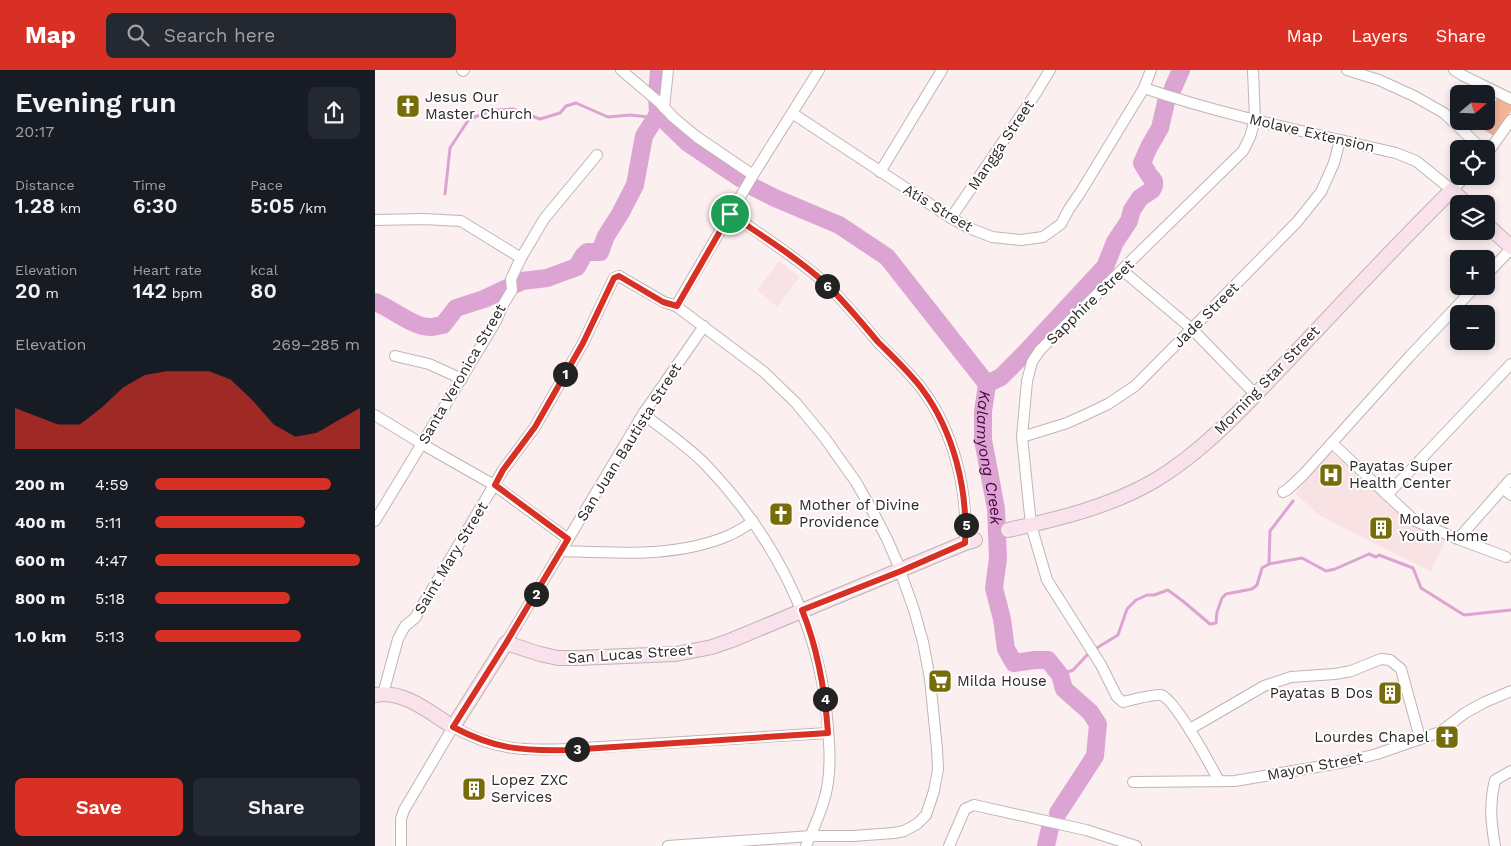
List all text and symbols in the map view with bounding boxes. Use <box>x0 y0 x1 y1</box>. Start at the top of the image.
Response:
search box <box>106 13 456 58</box>
text: Map <box>25 21 76 49</box>
icon: search <box>124 21 152 49</box>
text: Search here <box>164 24 275 47</box>
text: Map <box>1286 25 1323 46</box>
text: Layers <box>1351 25 1408 46</box>
text: Share <box>1436 25 1486 46</box>
north arrow <box>1450 85 1495 130</box>
map controls <box>1450 85 1495 350</box>
text: Evening run <box>15 86 176 119</box>
button: share <box>308 87 360 139</box>
place label: Jesus Our Master Church <box>425 88 532 123</box>
church icon: Jesus Our Master Church <box>395 93 421 119</box>
street label: Mangga Street <box>964 96 1038 194</box>
street label: Molave Extension <box>1248 110 1376 156</box>
text: 20:17 <box>15 122 54 141</box>
button: locate <box>1450 140 1495 185</box>
text: Distance <box>15 177 75 193</box>
text: Time <box>133 177 166 193</box>
text: Pace <box>250 177 283 193</box>
street label: Atis Street <box>900 180 977 236</box>
text: 1.28 <box>15 193 55 218</box>
text: 6:30 <box>133 193 178 218</box>
text: 5:05 <box>250 193 294 218</box>
pin <box>709 193 751 235</box>
button: layers <box>1450 195 1495 240</box>
text: km <box>55 200 81 216</box>
text: /km <box>294 200 327 216</box>
icon: arrive <box>716 200 744 228</box>
button: + <box>1450 250 1495 295</box>
street label: Sapphire Street <box>1042 255 1138 348</box>
text: Elevation <box>15 262 78 278</box>
text: Heart rate <box>133 262 202 278</box>
text: kcal <box>250 262 278 278</box>
pin: 6 <box>815 274 839 298</box>
text: 20 <box>15 278 41 303</box>
text: 142 <box>133 278 167 303</box>
text: 80 <box>250 278 277 303</box>
text: 6 <box>823 278 832 294</box>
street label: Jade Street <box>1170 278 1243 351</box>
text: m <box>41 285 59 301</box>
text: bpm <box>167 285 203 301</box>
street label: Santa Veronica Street <box>414 300 510 447</box>
button: − <box>1450 305 1495 350</box>
street label: Morning Star Street <box>1211 321 1324 438</box>
text: Elevation <box>15 335 86 354</box>
text: 269–285 m <box>272 335 360 354</box>
street label: San Juan Bautista Street <box>573 359 685 524</box>
pin: 1 <box>553 362 577 386</box>
text: 1 <box>562 366 569 382</box>
water label: Kalamyong Creek <box>973 390 1006 526</box>
place label: Payatas Super Health Center <box>1349 457 1453 492</box>
hospital icon: Payatas Super Health Center <box>1318 462 1344 488</box>
text: 200 m <box>15 475 65 494</box>
text: 4:59 <box>95 475 129 494</box>
place label: Mother of Divine Providence <box>799 496 919 531</box>
street label: Saint Mary Street <box>410 498 492 617</box>
church icon: Mother of Divine Providence <box>768 501 794 527</box>
place label: Molave Youth Home <box>1399 510 1488 545</box>
pin: 5 <box>953 512 979 538</box>
text: 400 m <box>15 513 66 532</box>
text: 5:11 <box>95 513 122 532</box>
building icon: Molave Youth Home <box>1368 515 1394 541</box>
text: 5 <box>962 517 971 533</box>
text: 600 m <box>15 551 65 570</box>
text: 4:47 <box>95 551 127 570</box>
pin: 2 <box>523 582 549 606</box>
text: 2 <box>532 586 541 602</box>
text: 800 m <box>15 589 65 608</box>
text: 5:18 <box>95 589 125 608</box>
text: 1.0 km <box>15 627 66 646</box>
text: 5:13 <box>95 627 125 646</box>
street label: San Lucas Street <box>567 641 694 667</box>
supermarket icon: Milda House <box>927 668 953 694</box>
place label: Milda House <box>957 672 1047 690</box>
building icon: Payatas B Dos <box>1377 680 1403 706</box>
place label: Payatas B Dos <box>1270 684 1373 702</box>
pin: 4 <box>813 686 837 712</box>
text: 4 <box>821 691 830 707</box>
church icon: Lourdes Chapel <box>1434 724 1460 750</box>
place label: Lourdes Chapel <box>1314 728 1429 746</box>
pin: 3 <box>565 736 589 762</box>
text: 3 <box>573 741 582 757</box>
street label: Mayon Street <box>1266 748 1365 784</box>
place label: Lopez ZXC Services <box>491 771 568 806</box>
building icon: Lopez ZXC Services <box>461 776 487 802</box>
button: Save <box>15 778 183 836</box>
button: Share <box>193 778 360 836</box>

